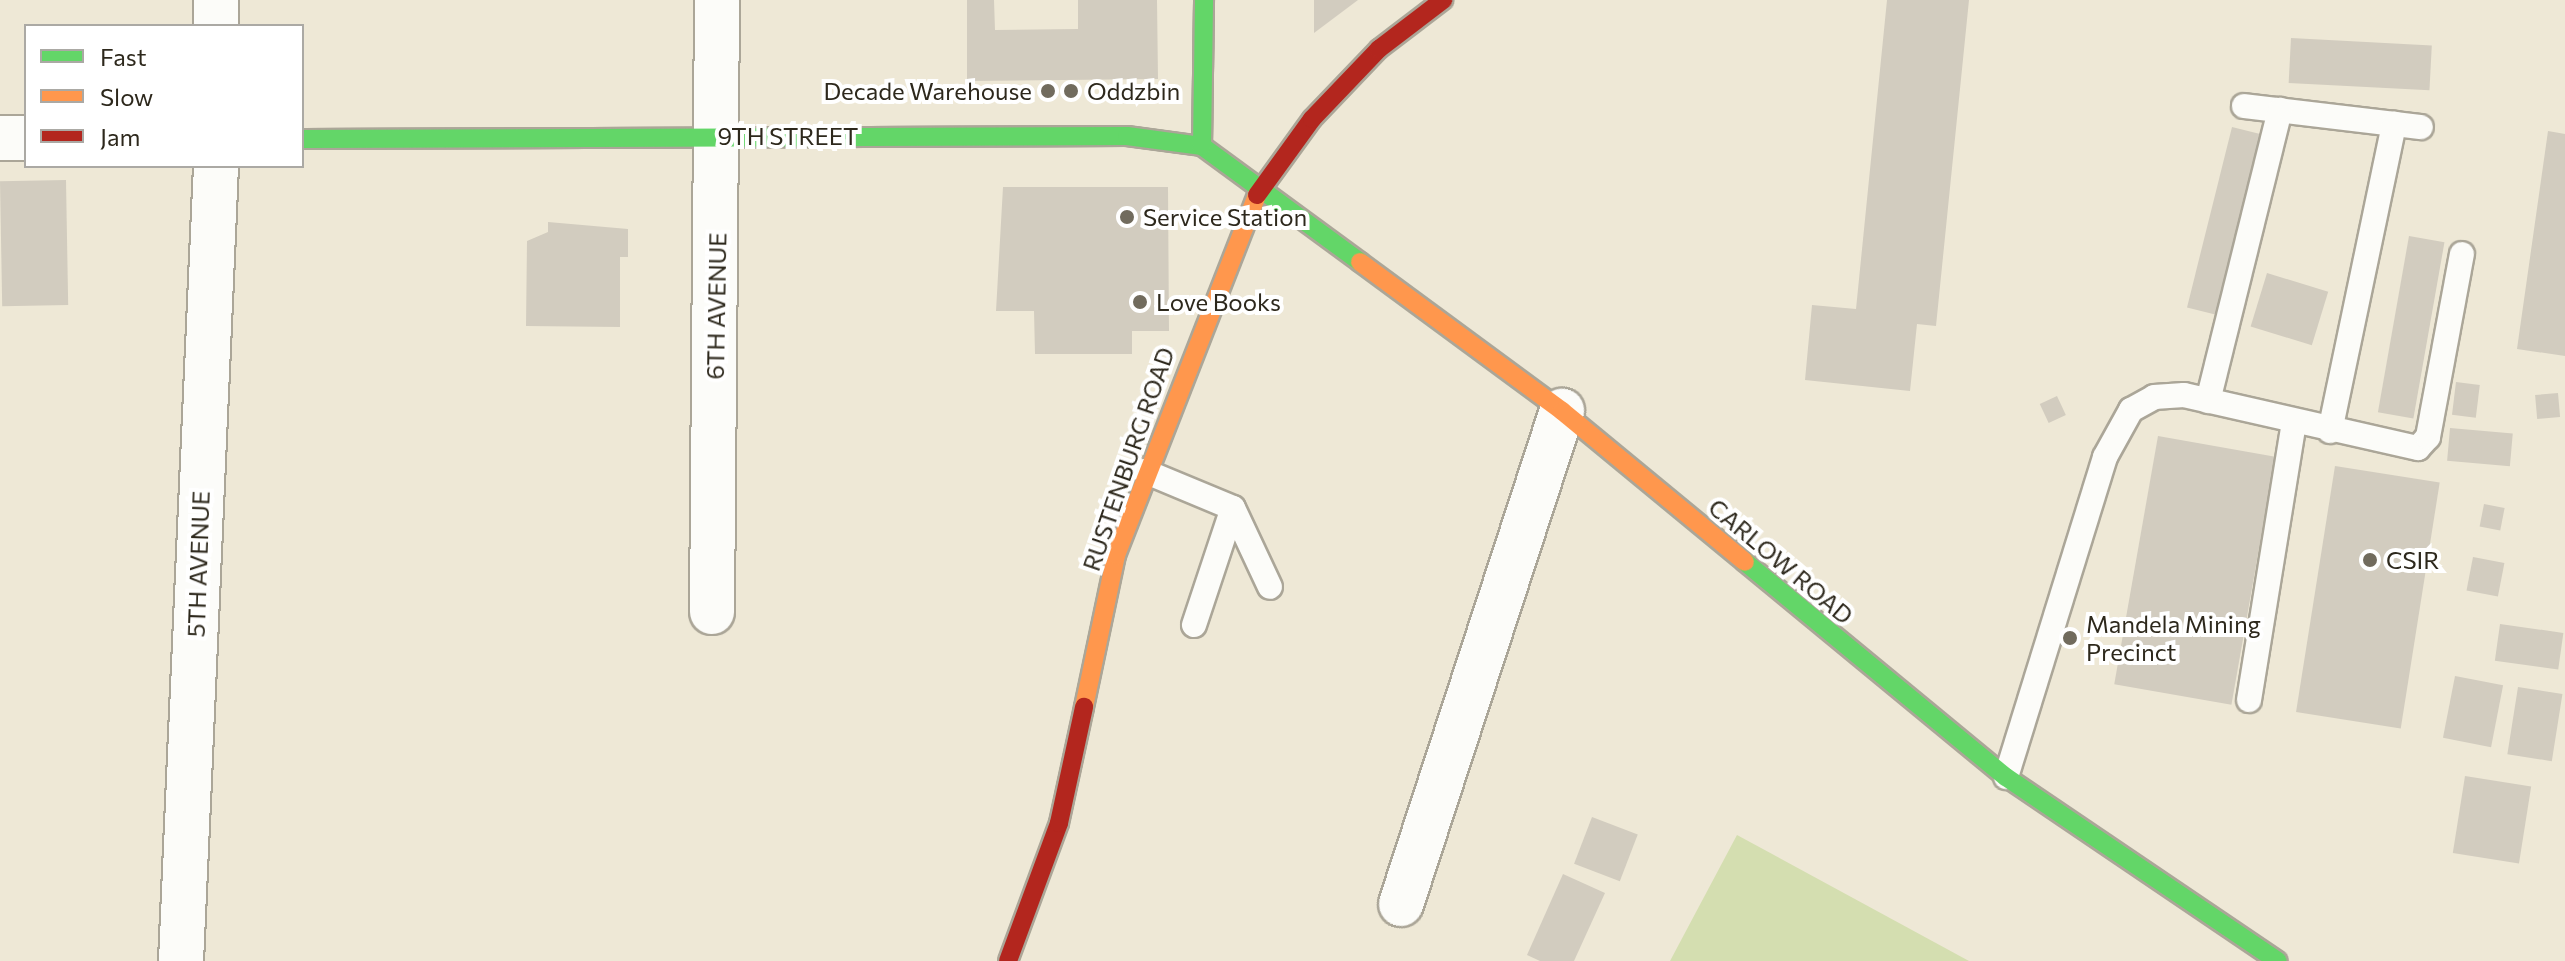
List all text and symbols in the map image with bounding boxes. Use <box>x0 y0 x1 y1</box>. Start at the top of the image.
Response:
legend <box>24 24 304 168</box>
text: Fast <box>100 42 147 71</box>
place label: Decade Warehouse <box>823 77 1032 105</box>
place label: Oddzbin <box>1087 77 1180 105</box>
text: Slow <box>100 82 153 111</box>
marker: Decade Warehouse <box>1039 82 1057 100</box>
marker: Oddzbin <box>1062 82 1080 100</box>
text: Jam <box>100 122 140 151</box>
street label: 9TH STREET <box>718 122 858 150</box>
place label: Service Station <box>1143 203 1307 231</box>
marker: Service Station <box>1118 208 1136 226</box>
street label: 6TH AVENUE <box>700 232 732 380</box>
place label: Love Books <box>1156 288 1281 316</box>
marker: Love Books <box>1131 293 1149 311</box>
street label: RUSTENBURG ROAD <box>1076 344 1180 574</box>
street label: 5TH AVENUE <box>181 490 215 638</box>
street label: CARLOW ROAD <box>1703 492 1859 630</box>
place label: CSIR <box>2386 546 2439 574</box>
marker: CSIR <box>2361 551 2379 569</box>
place label: Mandela Mining Precinct <box>2086 610 2261 666</box>
marker: Mandela Mining Precinct <box>2061 629 2079 647</box>

